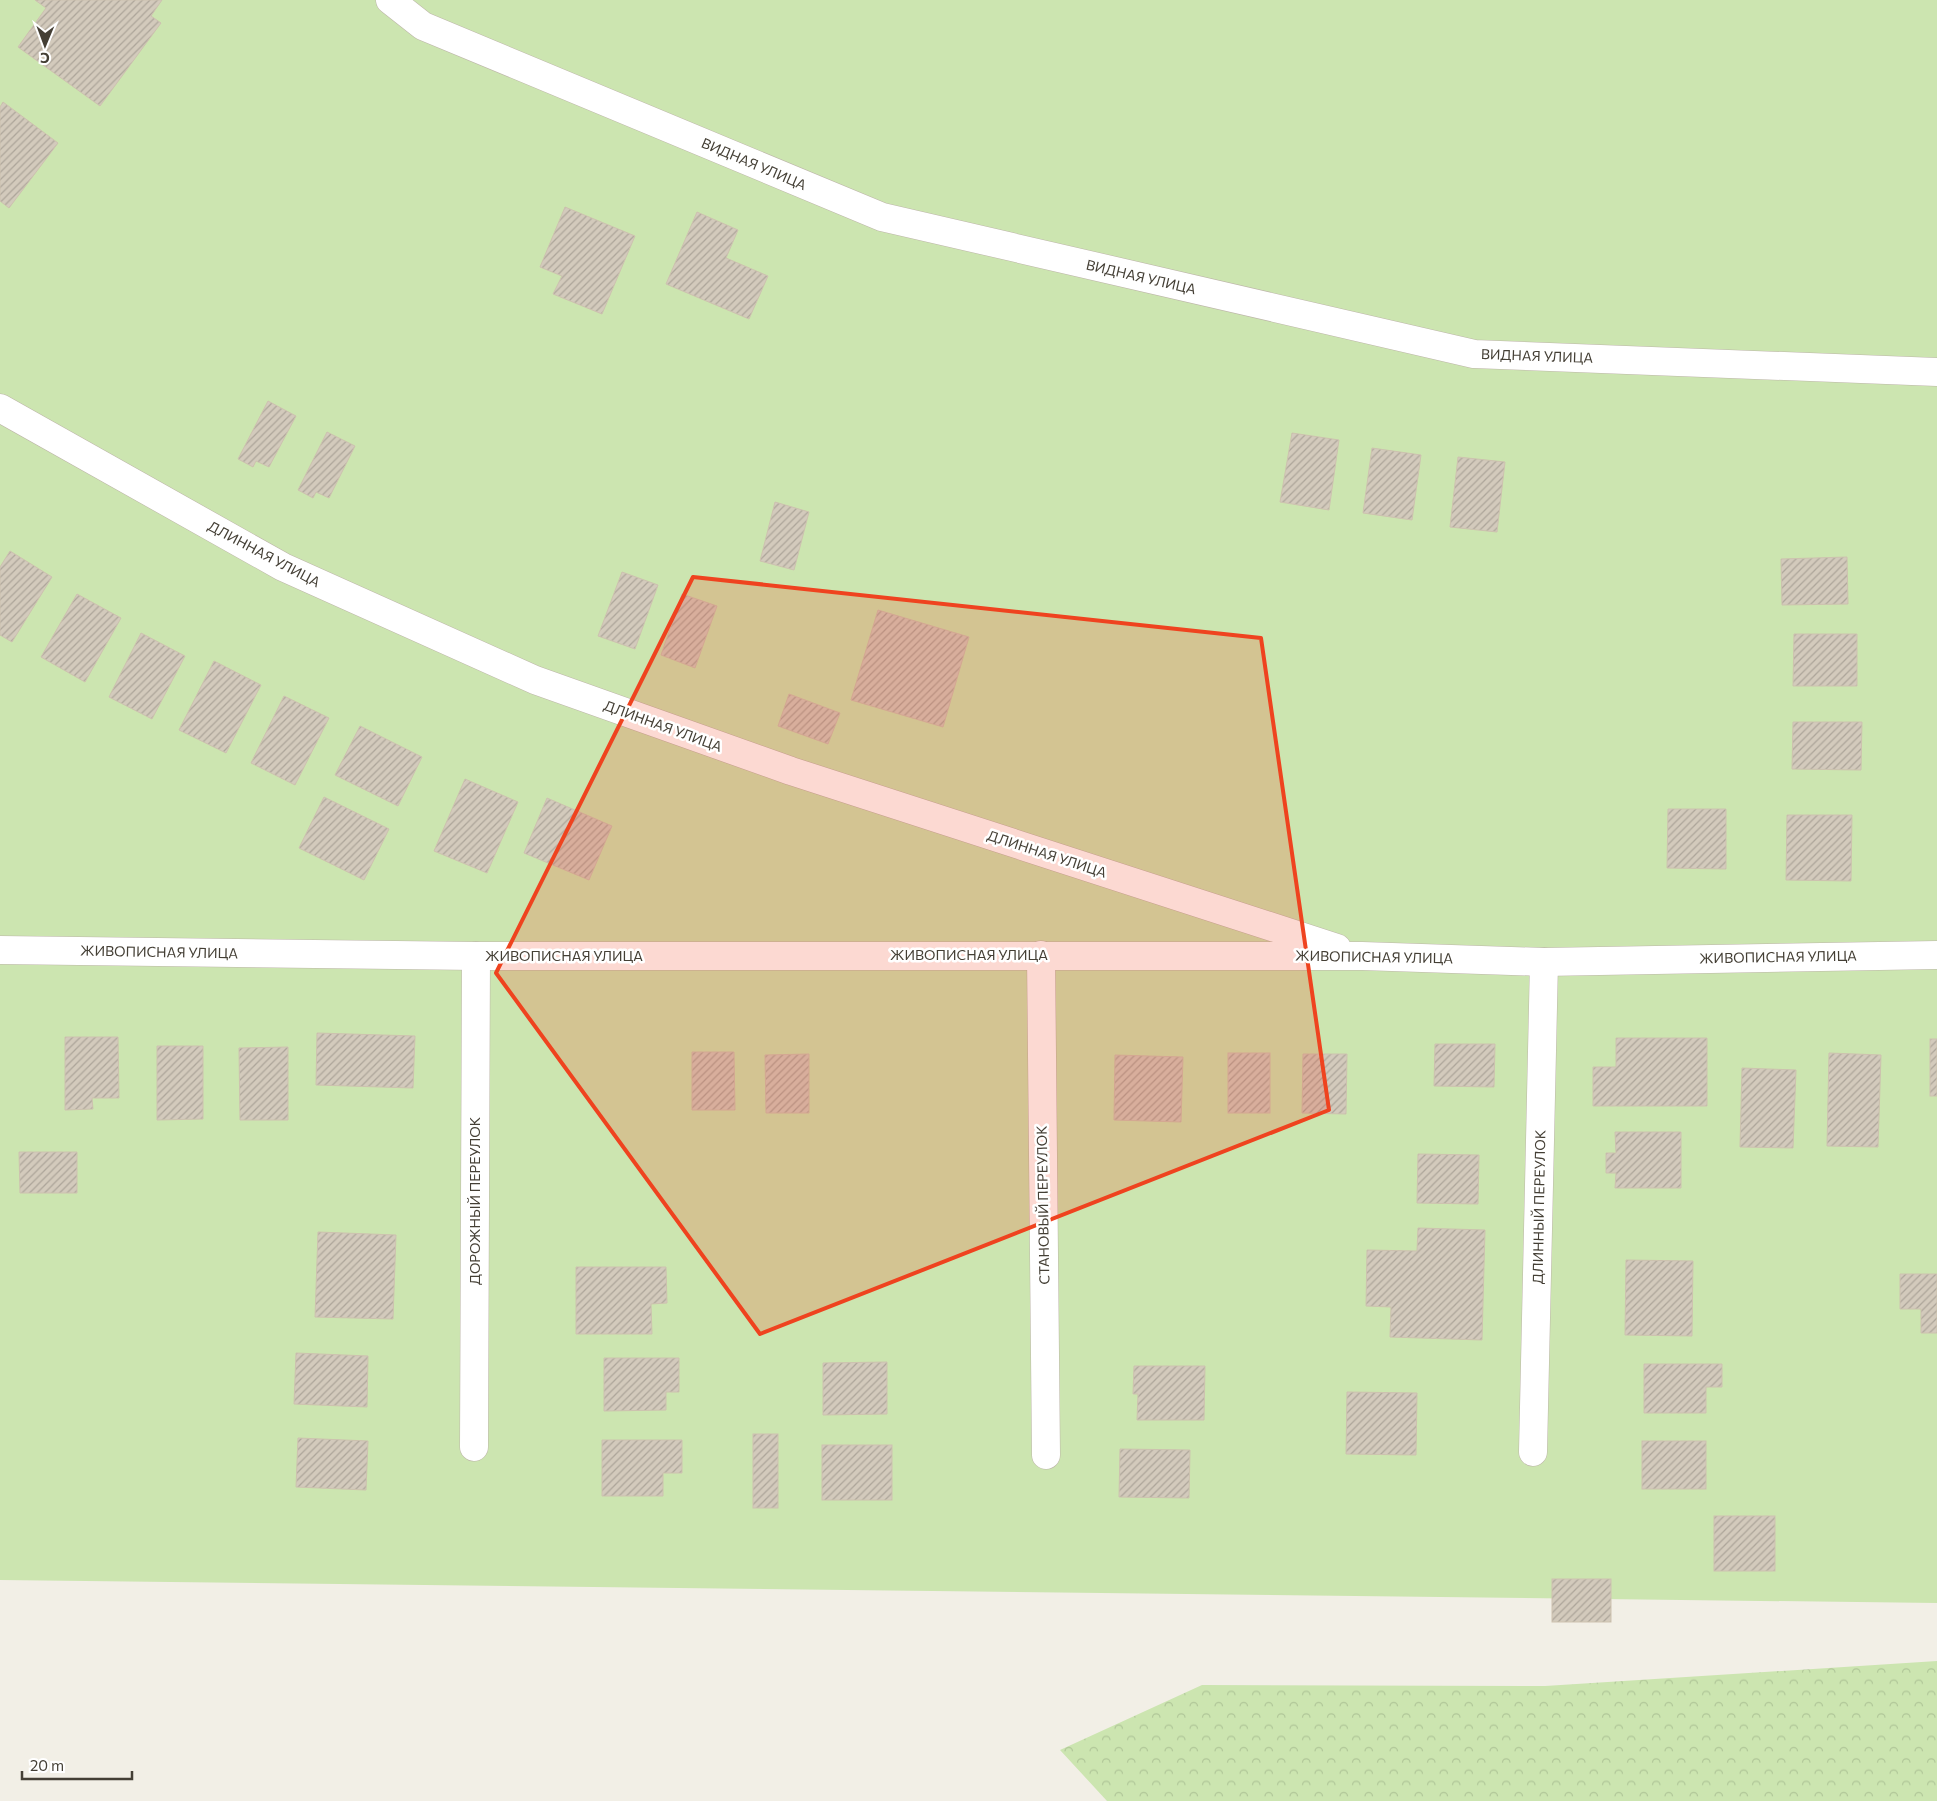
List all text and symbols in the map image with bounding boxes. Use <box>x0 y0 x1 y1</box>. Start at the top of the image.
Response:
north arrow <box>20 20 70 70</box>
text: С <box>40 50 50 67</box>
street label: ВИДНАЯ УЛИЦА <box>699 134 810 193</box>
street label: ВИДНАЯ УЛИЦА <box>1084 256 1198 298</box>
street label: ВИДНАЯ УЛИЦА <box>1481 345 1594 366</box>
street label: ДЛИННАЯ УЛИЦА <box>205 517 324 590</box>
street label: ДЛИННАЯ УЛИЦА <box>602 696 725 755</box>
street label: ДЛИННАЯ УЛИЦА <box>985 826 1109 881</box>
street label: ЖИВОПИСНАЯ УЛИЦА <box>80 942 238 961</box>
street label: ЖИВОПИСНАЯ УЛИЦА <box>890 946 1048 963</box>
street label: ЖИВОПИСНАЯ УЛИЦА <box>485 947 643 964</box>
street label: ЖИВОПИСНАЯ УЛИЦА <box>1295 947 1453 966</box>
street label: ЖИВОПИСНАЯ УЛИЦА <box>1699 947 1857 966</box>
street label: ДОРОЖНЫЙ ПЕРЕУЛОК <box>466 1117 483 1285</box>
street label: СТАНОВЫЙ ПЕРЕУЛОК <box>1033 1125 1052 1285</box>
street label: ДЛИННЫЙ ПЕРЕУЛОК <box>1529 1130 1548 1284</box>
scale bar <box>22 1748 132 1780</box>
text: 20 m <box>30 1756 64 1774</box>

